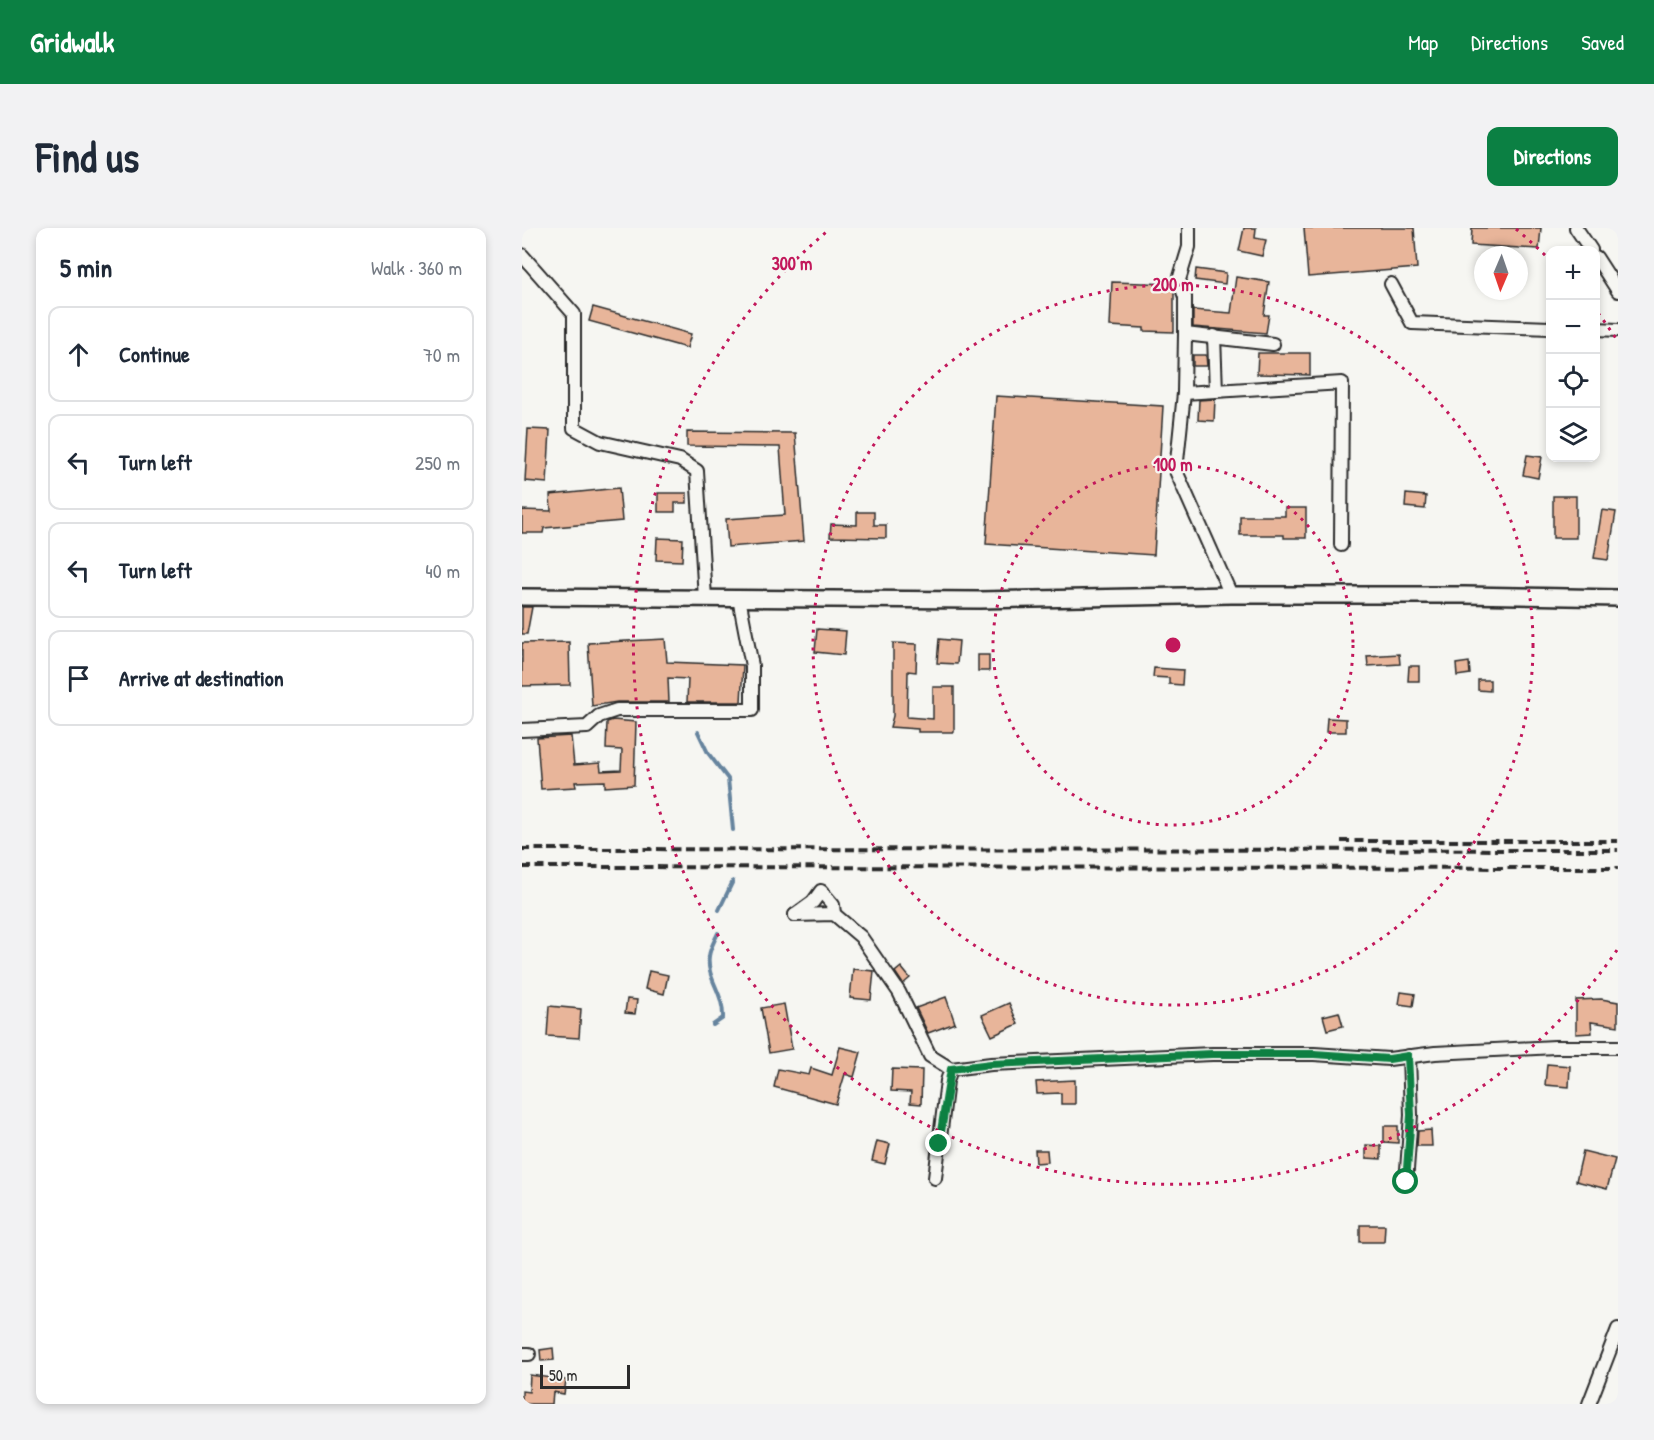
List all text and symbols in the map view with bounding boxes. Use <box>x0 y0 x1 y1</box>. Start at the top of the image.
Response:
text: Gridwalk <box>30 23 114 61</box>
text: Map <box>1408 28 1438 57</box>
text: Directions <box>1471 28 1548 57</box>
text: Saved <box>1581 28 1624 57</box>
button: Directions <box>1487 127 1618 186</box>
text: Find us <box>36 128 139 185</box>
north arrow <box>1474 246 1528 300</box>
map controls <box>1546 246 1600 462</box>
button: + <box>1546 246 1600 300</box>
text: 5 min <box>60 250 112 285</box>
text: 300 m <box>772 251 812 276</box>
text: Walk · 360 m <box>371 254 462 281</box>
text: 200 m <box>1153 272 1193 297</box>
button: − <box>1546 300 1600 354</box>
icon: ahead <box>62 338 95 371</box>
text: Continue <box>119 339 190 369</box>
text: 70 m <box>423 341 460 368</box>
button: locate <box>1546 354 1600 408</box>
button: layers <box>1546 408 1600 462</box>
icon: left <box>62 446 95 479</box>
text: Turn left <box>119 447 192 477</box>
text: 250 m <box>415 449 460 476</box>
text: 100 m <box>1153 452 1193 477</box>
icon: left <box>62 554 95 587</box>
text: Turn left <box>119 555 192 585</box>
text: 40 m <box>425 557 460 584</box>
centre of rings <box>1163 635 1183 655</box>
icon: arrive <box>62 662 95 695</box>
text: Arrive at destination <box>119 663 284 693</box>
route end <box>925 1130 951 1156</box>
route start <box>1392 1168 1418 1194</box>
scale bar <box>540 1362 630 1390</box>
text: 50 m <box>549 1364 578 1386</box>

